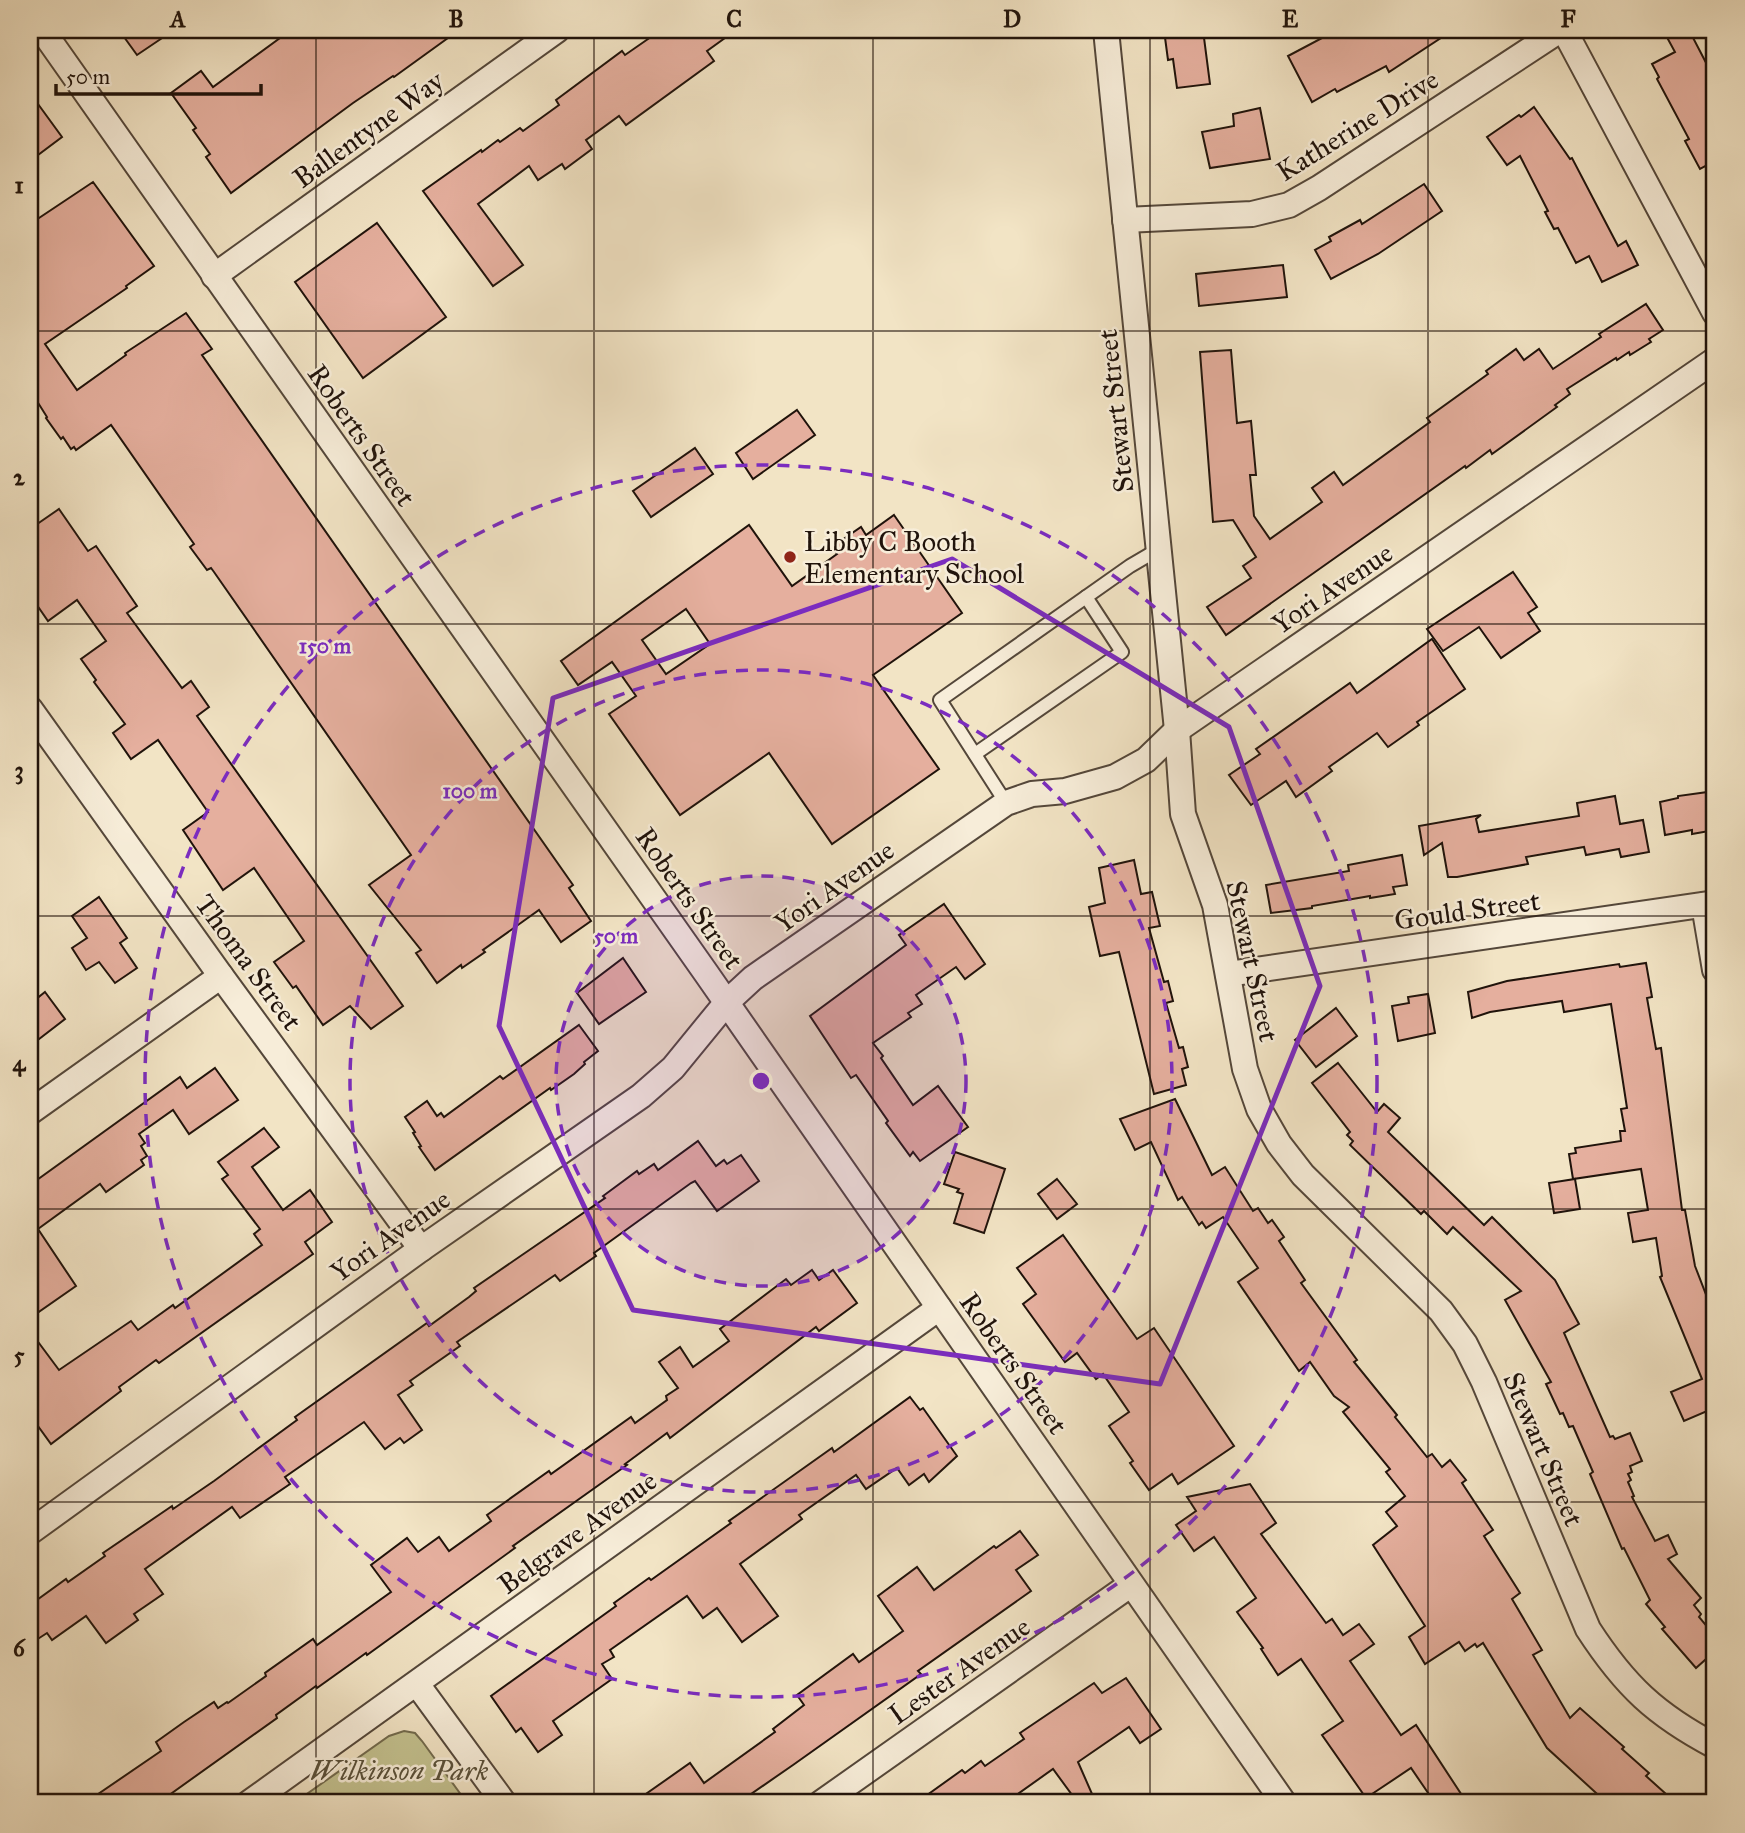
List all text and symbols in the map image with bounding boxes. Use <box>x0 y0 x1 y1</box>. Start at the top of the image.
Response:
text: A <box>168 5 186 33</box>
text: B <box>448 5 464 33</box>
text: C <box>726 5 742 33</box>
text: D <box>1003 5 1021 33</box>
text: E <box>1282 5 1299 33</box>
text: F <box>1560 5 1576 33</box>
scale bar <box>56 52 261 96</box>
street label: Ballentyne Way <box>286 62 451 196</box>
street label: Katherine Drive <box>1270 62 1445 189</box>
text: 50 m <box>66 64 111 90</box>
text: 1 <box>14 171 24 199</box>
street label: Stewart Street <box>1090 328 1141 494</box>
street label: Roberts Street <box>300 358 423 513</box>
text: 2 <box>13 463 25 491</box>
place label: Libby C Booth Elementary School <box>804 524 1025 591</box>
street label: Yori Avenue <box>1265 535 1399 642</box>
marker: Libby C Booth Elementary School <box>782 549 798 565</box>
text: 150 m <box>299 633 351 659</box>
text: 3 <box>14 756 24 785</box>
text: 100 m <box>443 778 498 804</box>
street label: Roberts Street <box>628 821 751 976</box>
street label: Yori Avenue <box>768 832 901 940</box>
street label: Stewart Street <box>1218 877 1287 1045</box>
street label: Gould Street <box>1392 883 1542 938</box>
street label: Thoma Street <box>187 887 310 1037</box>
text: 50 m <box>594 923 638 949</box>
text: 4 <box>13 1049 27 1077</box>
centre of rings <box>749 1069 773 1093</box>
street label: Yori Avenue <box>324 1181 457 1289</box>
street label: Roberts Street <box>952 1286 1075 1441</box>
text: 5 <box>14 1341 25 1369</box>
street label: Stewart Street <box>1495 1367 1592 1531</box>
street label: Belgrave Avenue <box>491 1463 664 1602</box>
street label: Lester Avenue <box>882 1609 1037 1732</box>
text: 6 <box>13 1634 26 1662</box>
park label: Wilkinson Park <box>310 1753 489 1788</box>

